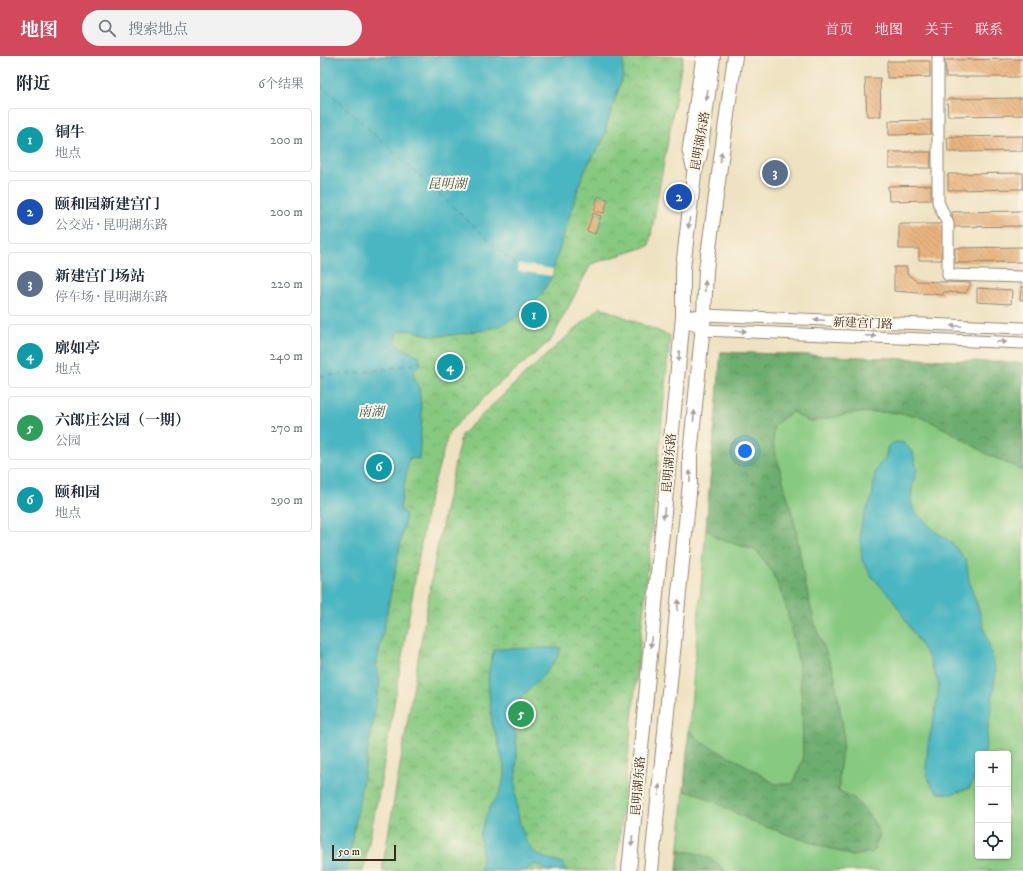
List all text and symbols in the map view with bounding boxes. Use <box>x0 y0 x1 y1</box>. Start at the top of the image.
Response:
search box <box>82 10 362 46</box>
icon: search <box>96 17 118 39</box>
text: 地图 <box>20 19 58 42</box>
text: 搜索地点 <box>128 20 188 39</box>
text: 首页 <box>825 21 853 39</box>
text: 地图 <box>875 21 903 39</box>
text: 关于 <box>925 21 953 39</box>
text: 联系 <box>975 21 1003 39</box>
text: 附近 <box>16 73 50 95</box>
text: 6个结果 <box>258 76 304 92</box>
one-way arrow <box>704 89 711 101</box>
street label: 昆明湖东路 <box>688 110 713 172</box>
text: 铜牛 <box>55 123 85 142</box>
text: 1 <box>28 132 32 148</box>
text: 200 m <box>270 132 303 148</box>
text: 地点 <box>55 145 81 161</box>
one-way arrow <box>718 151 724 163</box>
pin: 3 <box>762 158 788 188</box>
water label: 昆明湖 <box>427 176 468 192</box>
pin: 2 <box>666 182 692 212</box>
text: 颐和园新建宫门 <box>55 195 160 214</box>
text: 2 <box>27 204 33 220</box>
text: 200 m <box>270 204 303 220</box>
text: 公交站 · 昆明湖东路 <box>55 217 168 233</box>
one-way arrow <box>685 217 692 229</box>
text: 新建宫门场站 <box>55 267 145 286</box>
text: 3 <box>28 276 32 292</box>
text: 220 m <box>271 276 303 292</box>
one-way arrow <box>702 280 709 292</box>
text: 停车场 · 昆明湖东路 <box>55 289 168 305</box>
pin: 1 <box>521 300 547 330</box>
street label: 新建宫门路 <box>833 315 893 332</box>
one-way arrow <box>812 317 825 323</box>
one-way arrow <box>950 322 962 329</box>
one-way arrow <box>735 328 748 334</box>
one-way arrow <box>865 333 877 340</box>
one-way arrow <box>995 338 1007 345</box>
text: 廓如亭 <box>55 339 100 358</box>
text: 4 <box>26 348 34 364</box>
text: 240 m <box>270 348 303 364</box>
one-way arrow <box>675 350 682 362</box>
pin: 4 <box>437 352 463 382</box>
text: 地点 <box>55 361 81 377</box>
water label: 南湖 <box>358 404 386 420</box>
one-way arrow <box>691 410 697 422</box>
text: 六郎庄公园（一期） <box>55 411 190 430</box>
text: 5 <box>27 420 33 436</box>
text: 270 m <box>271 420 303 436</box>
street label: 昆明湖东路 <box>659 432 680 494</box>
text: 公园 <box>55 433 81 449</box>
your location <box>735 441 755 461</box>
pin: 6 <box>366 452 392 482</box>
one-way arrow <box>687 469 693 482</box>
text: 颐和园 <box>55 483 100 502</box>
text: 6 <box>27 492 33 508</box>
text: 290 m <box>271 492 303 508</box>
text: 地点 <box>55 505 81 521</box>
one-way arrow <box>660 507 667 519</box>
one-way arrow <box>675 599 681 611</box>
one-way arrow <box>648 636 655 648</box>
pin: 5 <box>508 699 534 729</box>
map controls <box>975 751 1011 859</box>
button: + <box>975 751 1011 787</box>
street label: 昆明湖东路 <box>628 755 649 817</box>
one-way arrow <box>656 784 663 796</box>
button: − <box>975 787 1011 823</box>
button: locate <box>975 823 1011 859</box>
one-way arrow <box>629 835 636 847</box>
scale bar <box>332 843 396 862</box>
text: 50 m <box>338 845 360 859</box>

